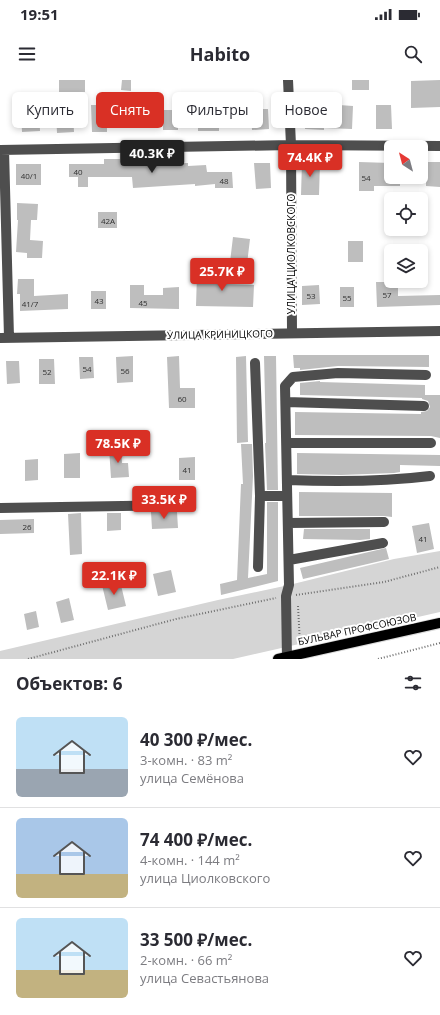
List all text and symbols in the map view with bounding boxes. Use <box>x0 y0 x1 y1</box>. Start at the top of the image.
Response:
text: 19:51 <box>20 4 59 24</box>
text: Habito <box>190 42 250 66</box>
icon: menu <box>16 43 38 65</box>
icon: search <box>402 43 424 65</box>
chip: Купить <box>12 92 88 128</box>
chip: Снять <box>96 92 164 128</box>
chip: Фильтры <box>172 92 263 128</box>
chip: Новое <box>271 92 342 128</box>
pin: 40.3K ₽ <box>115 140 189 174</box>
north arrow <box>384 140 428 184</box>
map controls <box>384 140 428 288</box>
text: 40.3K ₽ <box>129 144 175 162</box>
pin: 74.4K ₽ <box>273 144 347 178</box>
text: 74.4K ₽ <box>287 148 333 166</box>
house number: 40 <box>73 166 83 177</box>
house number: 40/1 <box>21 170 37 181</box>
house number: 54 <box>361 172 371 183</box>
house number: 48 <box>219 175 229 186</box>
button: locate <box>384 192 428 236</box>
street label: УЛИЦА ЦИОЛКОВСКОГО <box>284 194 298 314</box>
house number: 42А <box>101 215 116 226</box>
button: layers <box>384 244 428 288</box>
pin: 25.7K ₽ <box>185 258 259 292</box>
text: 25.7K ₽ <box>199 262 245 280</box>
house number: 57 <box>382 289 392 300</box>
house number: 53 <box>306 290 316 301</box>
house number: 55 <box>342 292 352 303</box>
house number: 43 <box>94 295 104 306</box>
house number: 45 <box>138 297 148 308</box>
house number: 41/7 <box>22 298 39 309</box>
street label: УЛИЦА КРИНИЦКОГО <box>167 326 273 342</box>
house number: 54 <box>82 363 92 374</box>
house number: 56 <box>120 365 130 376</box>
house number: 52 <box>42 366 52 377</box>
house number: 60 <box>177 393 187 404</box>
pin: 78.5K ₽ <box>81 430 155 464</box>
text: 78.5K ₽ <box>95 434 141 452</box>
house number: 41 <box>182 464 192 475</box>
pin: 33.5K ₽ <box>127 486 201 520</box>
text: 33.5K ₽ <box>141 490 187 508</box>
house number: 26 <box>22 521 32 532</box>
house number: 41 <box>418 533 428 544</box>
pin: 22.1K ₽ <box>77 562 151 596</box>
text: 22.1K ₽ <box>91 566 137 584</box>
street label: БУЛЬВАР ПРОФСОЮЗОВ <box>296 610 418 648</box>
text: Объектов: 6 <box>16 672 122 695</box>
icon: filters <box>402 672 424 694</box>
text: 40 300 ₽/мес. <box>140 728 252 751</box>
icon: home <box>48 733 96 781</box>
icon: heart <box>402 746 424 768</box>
text: 3-комн. · 83 m² <box>140 751 232 769</box>
text: улица Семёнова <box>140 769 244 787</box>
text: 74 400 ₽/мес. <box>140 828 252 851</box>
icon: home <box>48 834 96 882</box>
icon: heart <box>402 847 424 869</box>
text: 4-комн. · 144 m² <box>140 851 240 869</box>
text: улица Циолковского <box>140 869 270 887</box>
text: 33 500 ₽/мес. <box>140 928 252 951</box>
icon: home <box>48 934 96 982</box>
icon: heart <box>402 947 424 969</box>
text: 2-комн. · 66 m² <box>140 951 232 969</box>
text: улица Севастьянова <box>140 969 269 987</box>

